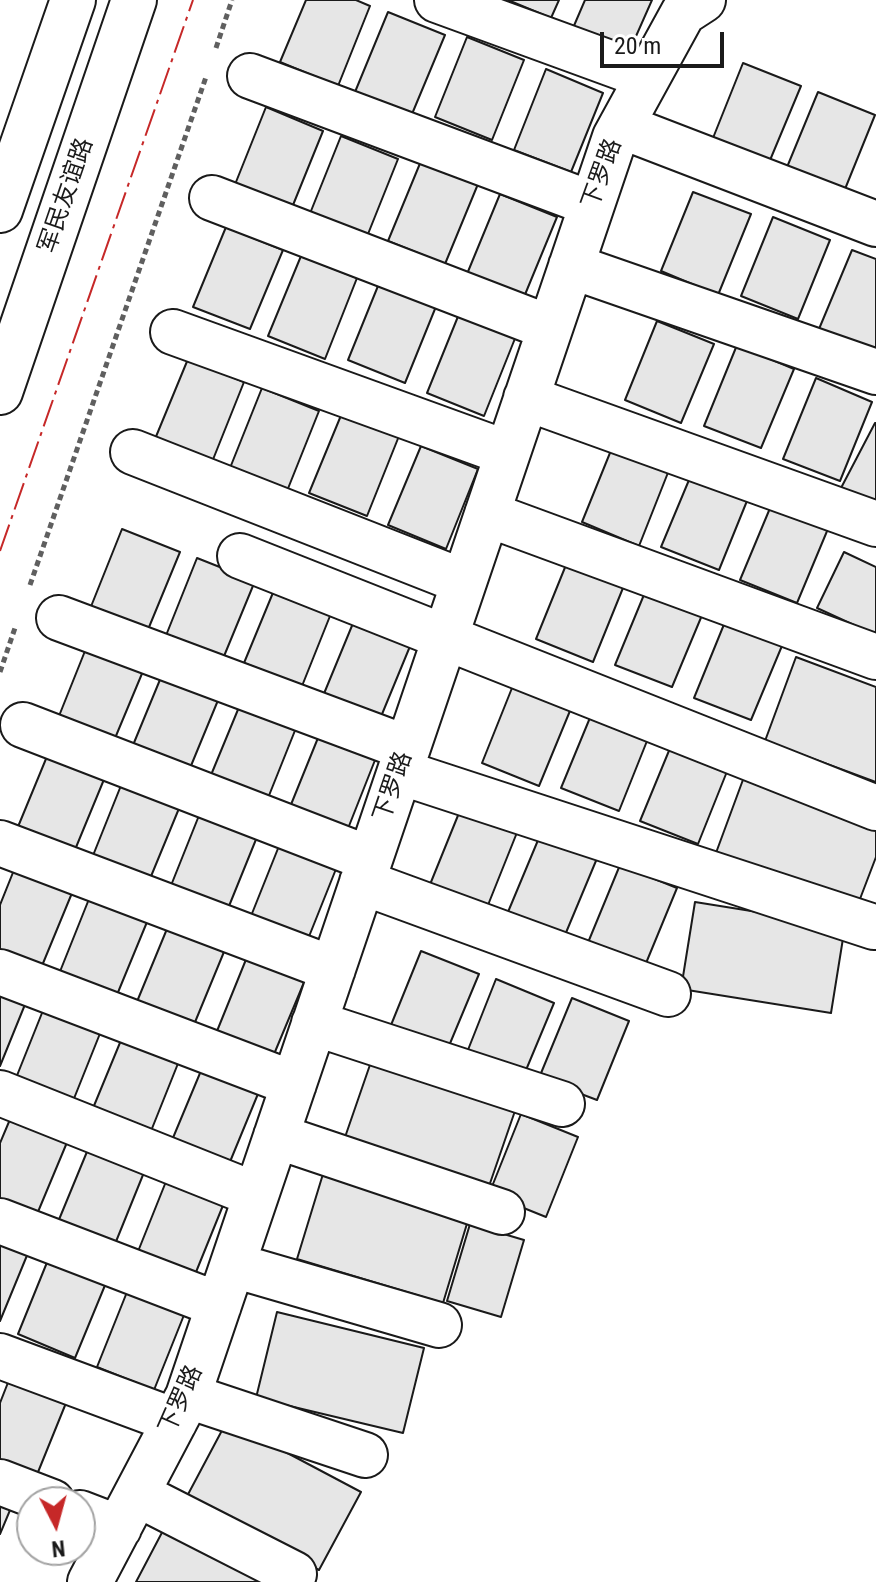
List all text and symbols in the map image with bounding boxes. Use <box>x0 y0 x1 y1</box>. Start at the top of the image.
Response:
scale bar <box>604 16 728 66</box>
text: 20 m <box>614 32 661 60</box>
street label: 军民友谊路 <box>34 135 100 257</box>
street label: 下罗路 <box>577 135 629 213</box>
street label: 下罗路 <box>369 748 419 826</box>
street label: 下罗路 <box>154 1361 210 1439</box>
north arrow <box>16 1486 96 1566</box>
text: N <box>50 1535 66 1562</box>

